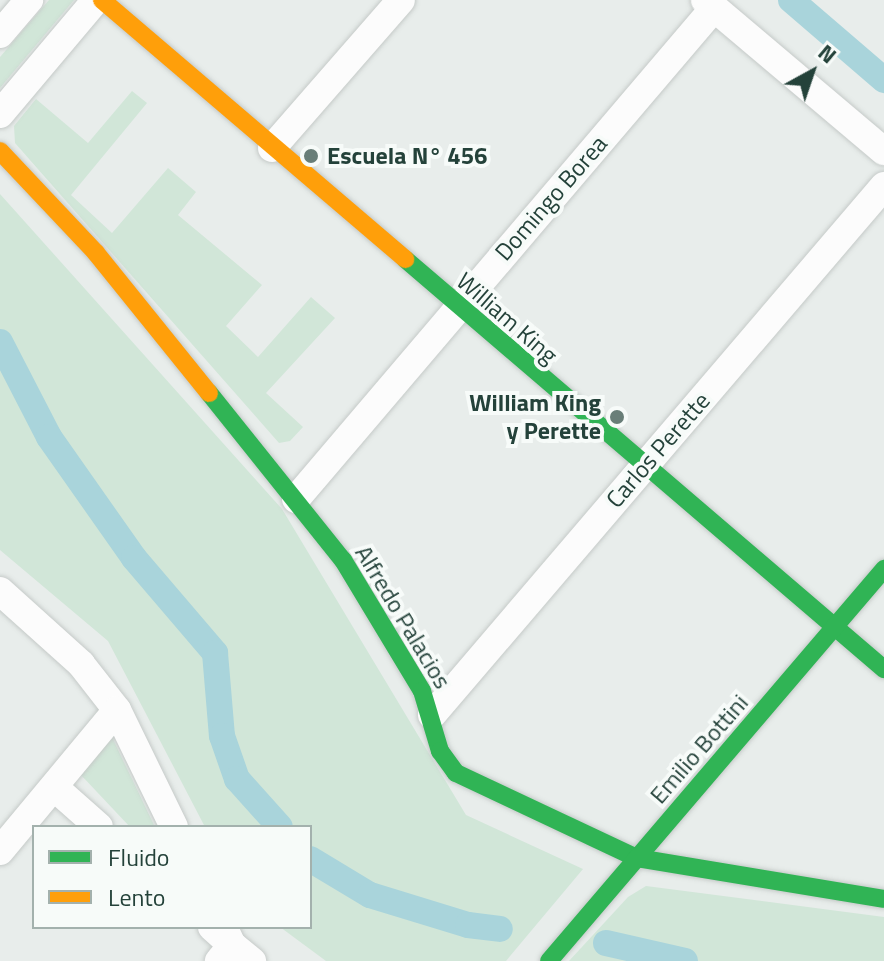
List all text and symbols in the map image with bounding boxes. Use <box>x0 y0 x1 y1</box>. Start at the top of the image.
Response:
north arrow <box>772 32 852 112</box>
text: N <box>811 36 844 72</box>
street label: Domingo Borea <box>489 130 613 266</box>
place label: Escuela N° 456 <box>327 142 488 170</box>
marker: Escuela N° 456 <box>302 147 320 165</box>
street label: William King <box>451 266 563 370</box>
street label: Carlos Perette <box>600 386 716 514</box>
place label: William King y Perette <box>469 389 601 445</box>
marker: William King y Perette <box>608 408 626 426</box>
street label: Alfredo Palacios <box>349 540 457 694</box>
street label: Emilio Bottini <box>644 689 754 809</box>
legend <box>32 825 312 929</box>
text: Fluido <box>108 839 170 875</box>
text: Lento <box>108 879 165 915</box>

